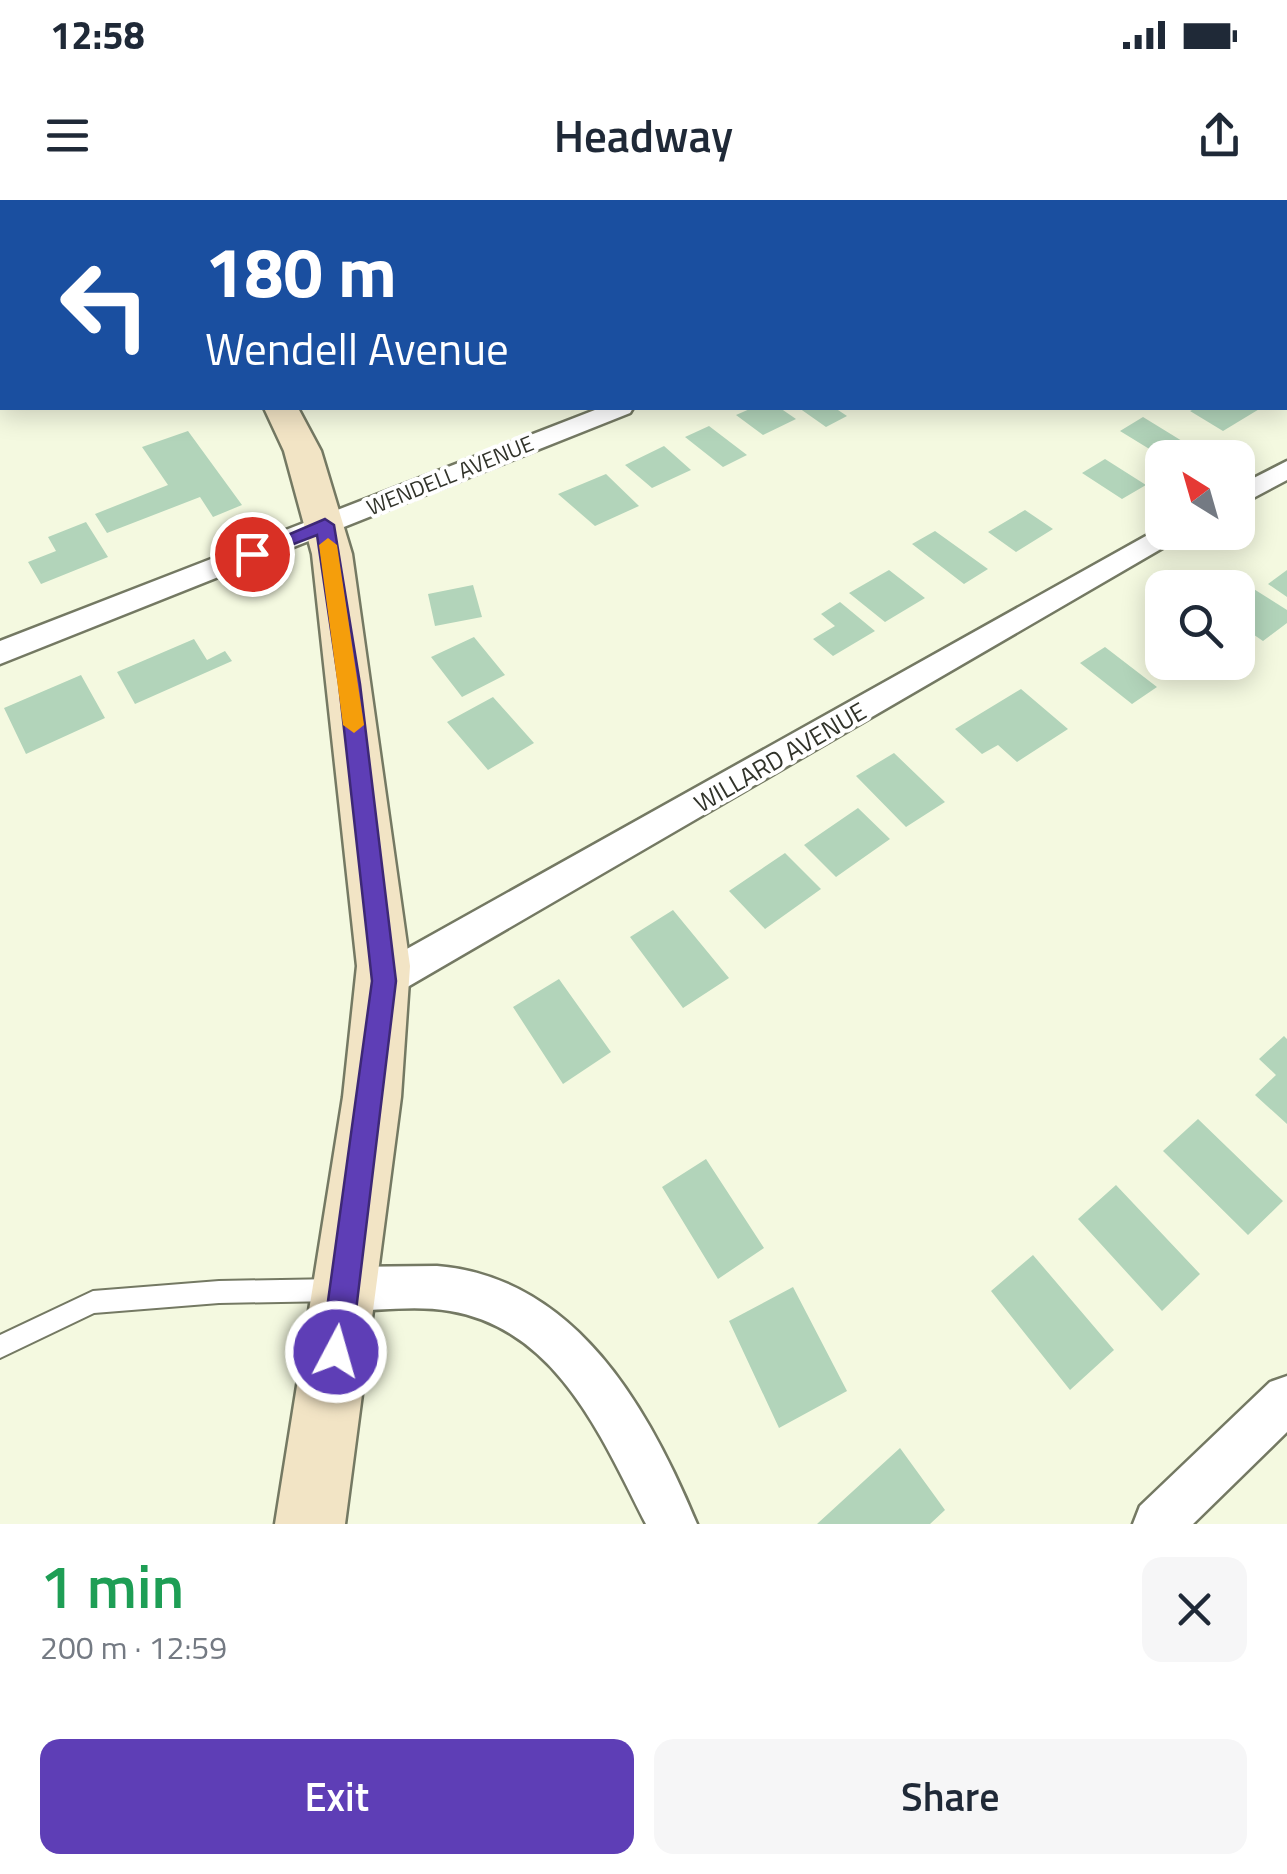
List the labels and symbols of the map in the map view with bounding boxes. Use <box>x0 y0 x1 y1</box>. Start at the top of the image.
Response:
street label: WENDELL AVENUE <box>361 426 539 524</box>
north arrow <box>1145 440 1255 550</box>
pin <box>210 512 295 597</box>
street label: WILLARD AVENUE <box>687 692 873 822</box>
position arrow <box>284 1300 388 1404</box>

